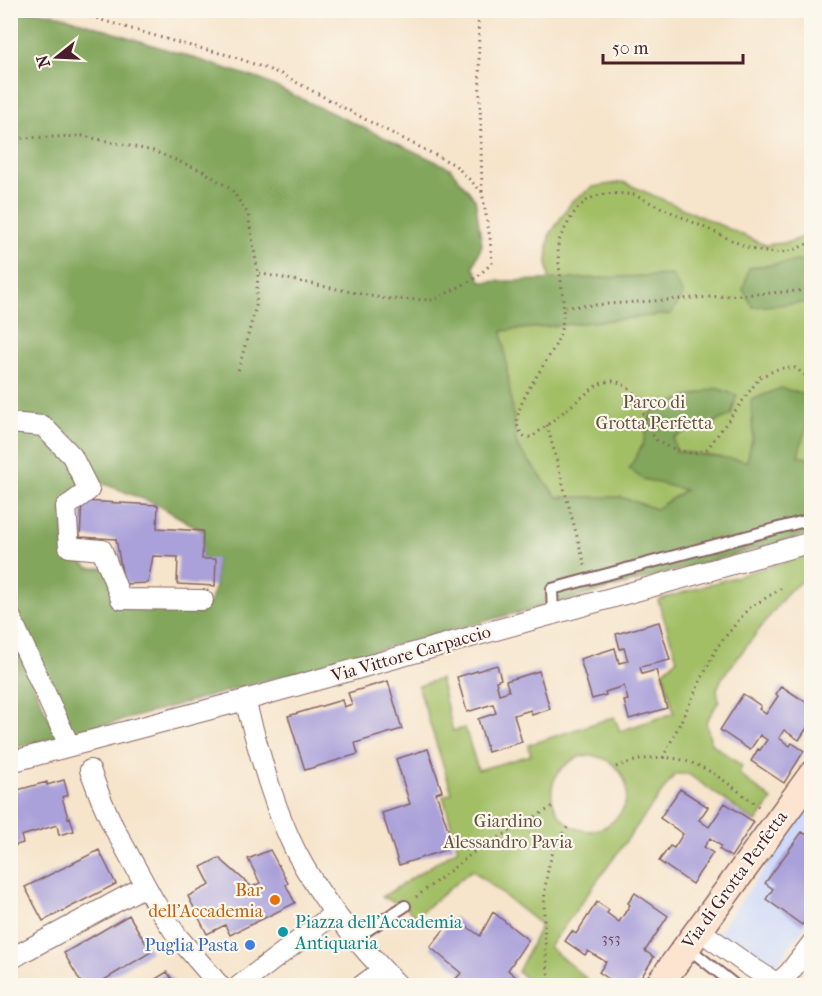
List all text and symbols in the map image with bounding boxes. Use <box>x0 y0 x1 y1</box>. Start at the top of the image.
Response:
north arrow <box>27 27 87 87</box>
scale bar <box>603 27 742 65</box>
text: 50 m <box>612 38 649 59</box>
text: N <box>32 52 54 70</box>
park label: Parco di Grotta Perfetta <box>595 392 713 434</box>
street label: Via Vittore Carpaccio <box>328 621 493 687</box>
street label: Via di Grotta Perfetta <box>677 806 792 954</box>
park label: Giardino Alessandro Pavia <box>442 811 573 853</box>
place label: Bar dell'Accademia <box>148 880 264 922</box>
marker: Bar dell'Accademia <box>268 893 282 907</box>
place label: Piazza dell'Accademia Antiquaria <box>294 912 463 954</box>
marker: Piazza dell'Accademia Antiquaria <box>276 925 290 939</box>
house number: 353 <box>602 929 620 947</box>
place label: Puglia Pasta <box>144 935 239 956</box>
marker: Puglia Pasta <box>243 938 257 952</box>

